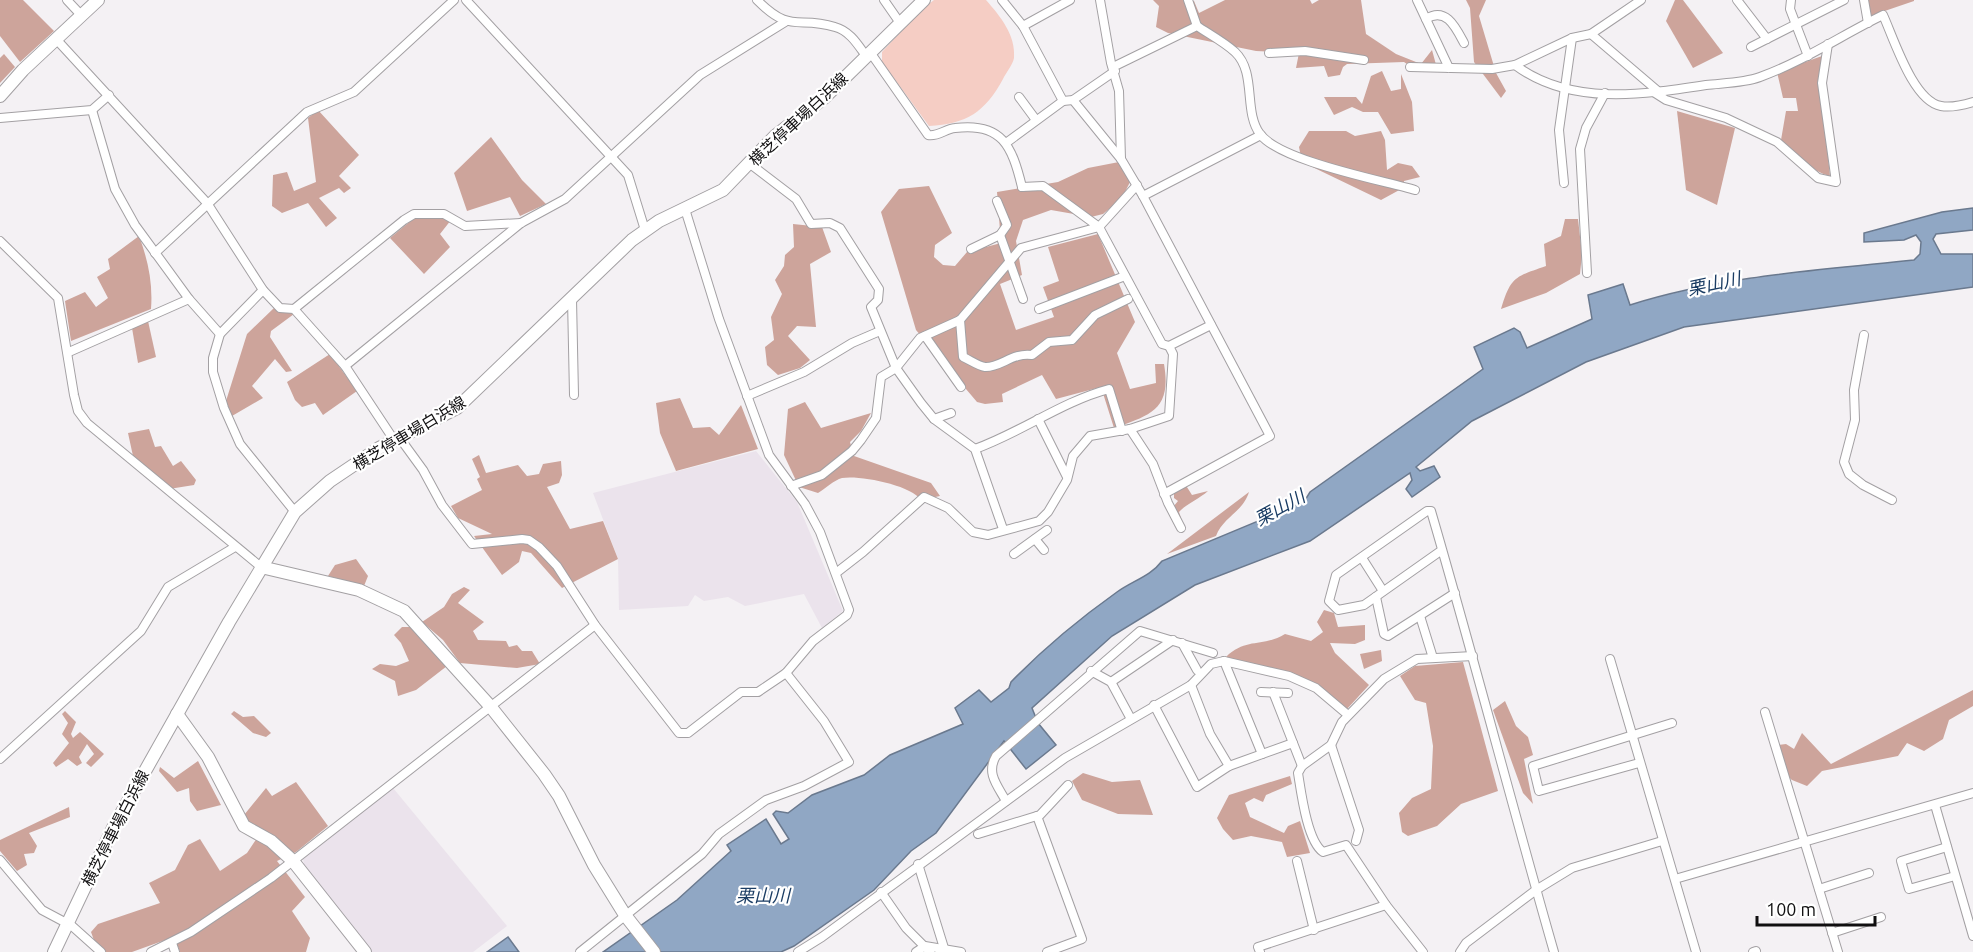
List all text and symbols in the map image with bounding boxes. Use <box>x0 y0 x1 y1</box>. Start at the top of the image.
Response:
street label: 横芝停車場白浜線 <box>745 69 851 169</box>
water label: 栗山川 <box>1685 267 1744 298</box>
street label: 横芝停車場白浜線 <box>349 392 469 474</box>
water label: 栗山川 <box>1251 484 1310 529</box>
street label: 横芝停車場白浜線 <box>78 767 152 889</box>
water label: 栗山川 <box>736 885 792 905</box>
scale bar <box>1757 889 1876 927</box>
text: 100 m <box>1766 899 1816 919</box>

